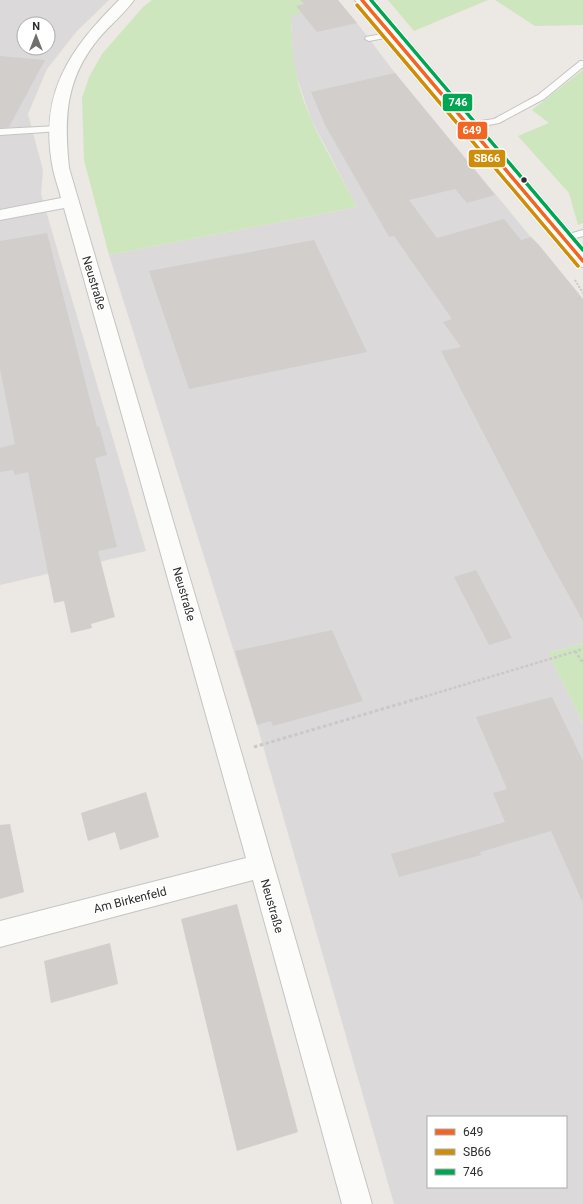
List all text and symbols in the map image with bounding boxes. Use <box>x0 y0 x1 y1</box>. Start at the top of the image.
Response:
north arrow <box>16 16 56 56</box>
text: N <box>32 20 40 33</box>
line badge: 746 <box>442 93 473 112</box>
text: 746 <box>449 96 467 109</box>
line badge: 649 <box>457 121 488 140</box>
text: 649 <box>463 124 481 137</box>
line badge: SB66 <box>468 149 506 168</box>
text: SB66 <box>474 152 500 165</box>
unlabelled marker <box>519 175 529 185</box>
street label: Neustraße <box>79 254 109 312</box>
street label: Neustraße <box>170 565 198 623</box>
street label: Neustraße <box>258 877 286 935</box>
street label: Am Birkenfeld <box>92 884 168 916</box>
legend <box>427 1116 567 1188</box>
text: 649 <box>463 1125 483 1139</box>
text: SB66 <box>463 1145 491 1159</box>
text: 746 <box>463 1165 483 1179</box>

